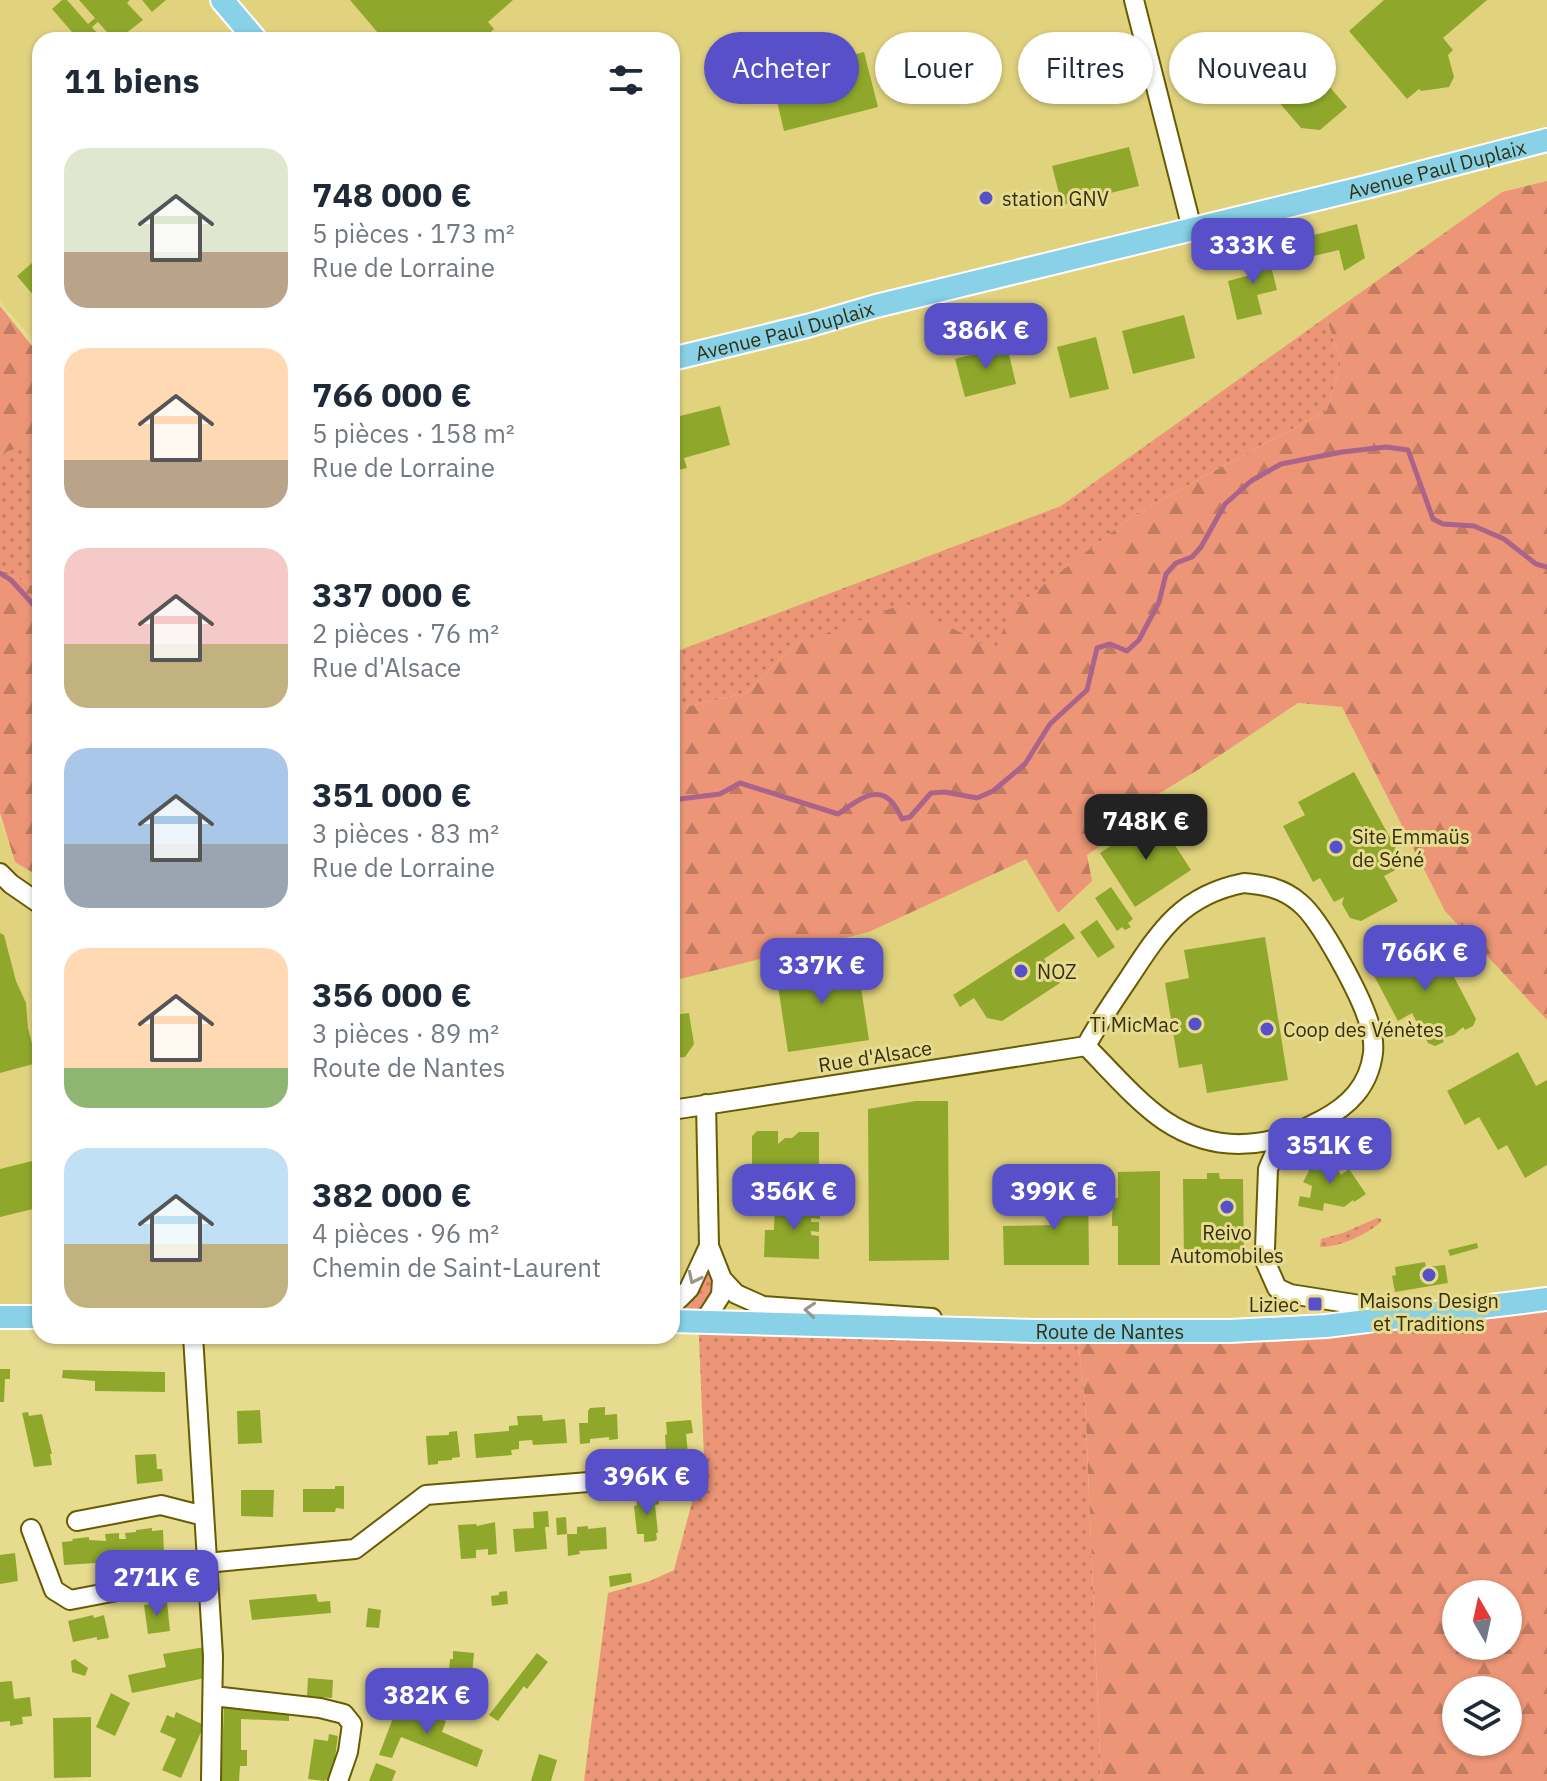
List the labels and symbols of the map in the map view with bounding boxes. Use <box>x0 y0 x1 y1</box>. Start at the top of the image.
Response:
street label: Avenue Paul Duplaix <box>1345 133 1529 205</box>
place label: station GNV <box>1002 185 1109 212</box>
marker: station GNV <box>977 189 995 207</box>
pin: 333K € <box>1188 218 1318 286</box>
street label: Avenue Paul Duplaix <box>692 294 877 366</box>
pin: 386K € <box>921 303 1051 371</box>
pin: 748K € <box>1081 794 1211 862</box>
place label: Site Emmaüs de Séné <box>1352 823 1470 873</box>
marker: Site Emmaüs de Séné <box>1327 838 1345 856</box>
pin: 766K € <box>1360 925 1490 993</box>
pin: 337K € <box>757 938 887 1006</box>
place label: NOZ <box>1037 958 1077 985</box>
marker: NOZ <box>1012 962 1030 980</box>
place label: Ti MicMac <box>1090 1011 1179 1038</box>
marker: Ti MicMac <box>1186 1015 1204 1033</box>
place label: Coop des Vénètes <box>1283 1016 1444 1043</box>
marker: Coop des Vénètes <box>1258 1020 1276 1038</box>
street label: Rue d'Alsace <box>816 1034 934 1078</box>
pin: 351K € <box>1265 1118 1395 1186</box>
pin: 356K € <box>729 1164 859 1232</box>
pin: 399K € <box>989 1164 1119 1232</box>
marker: Reivo Automobiles <box>1218 1198 1236 1216</box>
place label: Reivo Automobiles <box>1170 1219 1284 1269</box>
marker: Maisons Design et Traditions <box>1420 1266 1438 1284</box>
one-way arrow <box>688 1270 704 1285</box>
place label: Maisons Design et Traditions <box>1359 1287 1499 1337</box>
place label: Liziec <box>1249 1291 1299 1318</box>
marker: Liziec <box>1306 1295 1324 1313</box>
one-way arrow <box>803 1302 816 1319</box>
street label: Route de Nantes <box>1035 1318 1184 1345</box>
pin: 396K € <box>582 1449 712 1517</box>
pin: 271K € <box>92 1550 222 1618</box>
north arrow <box>1442 1580 1522 1660</box>
pin: 382K € <box>362 1668 492 1736</box>

